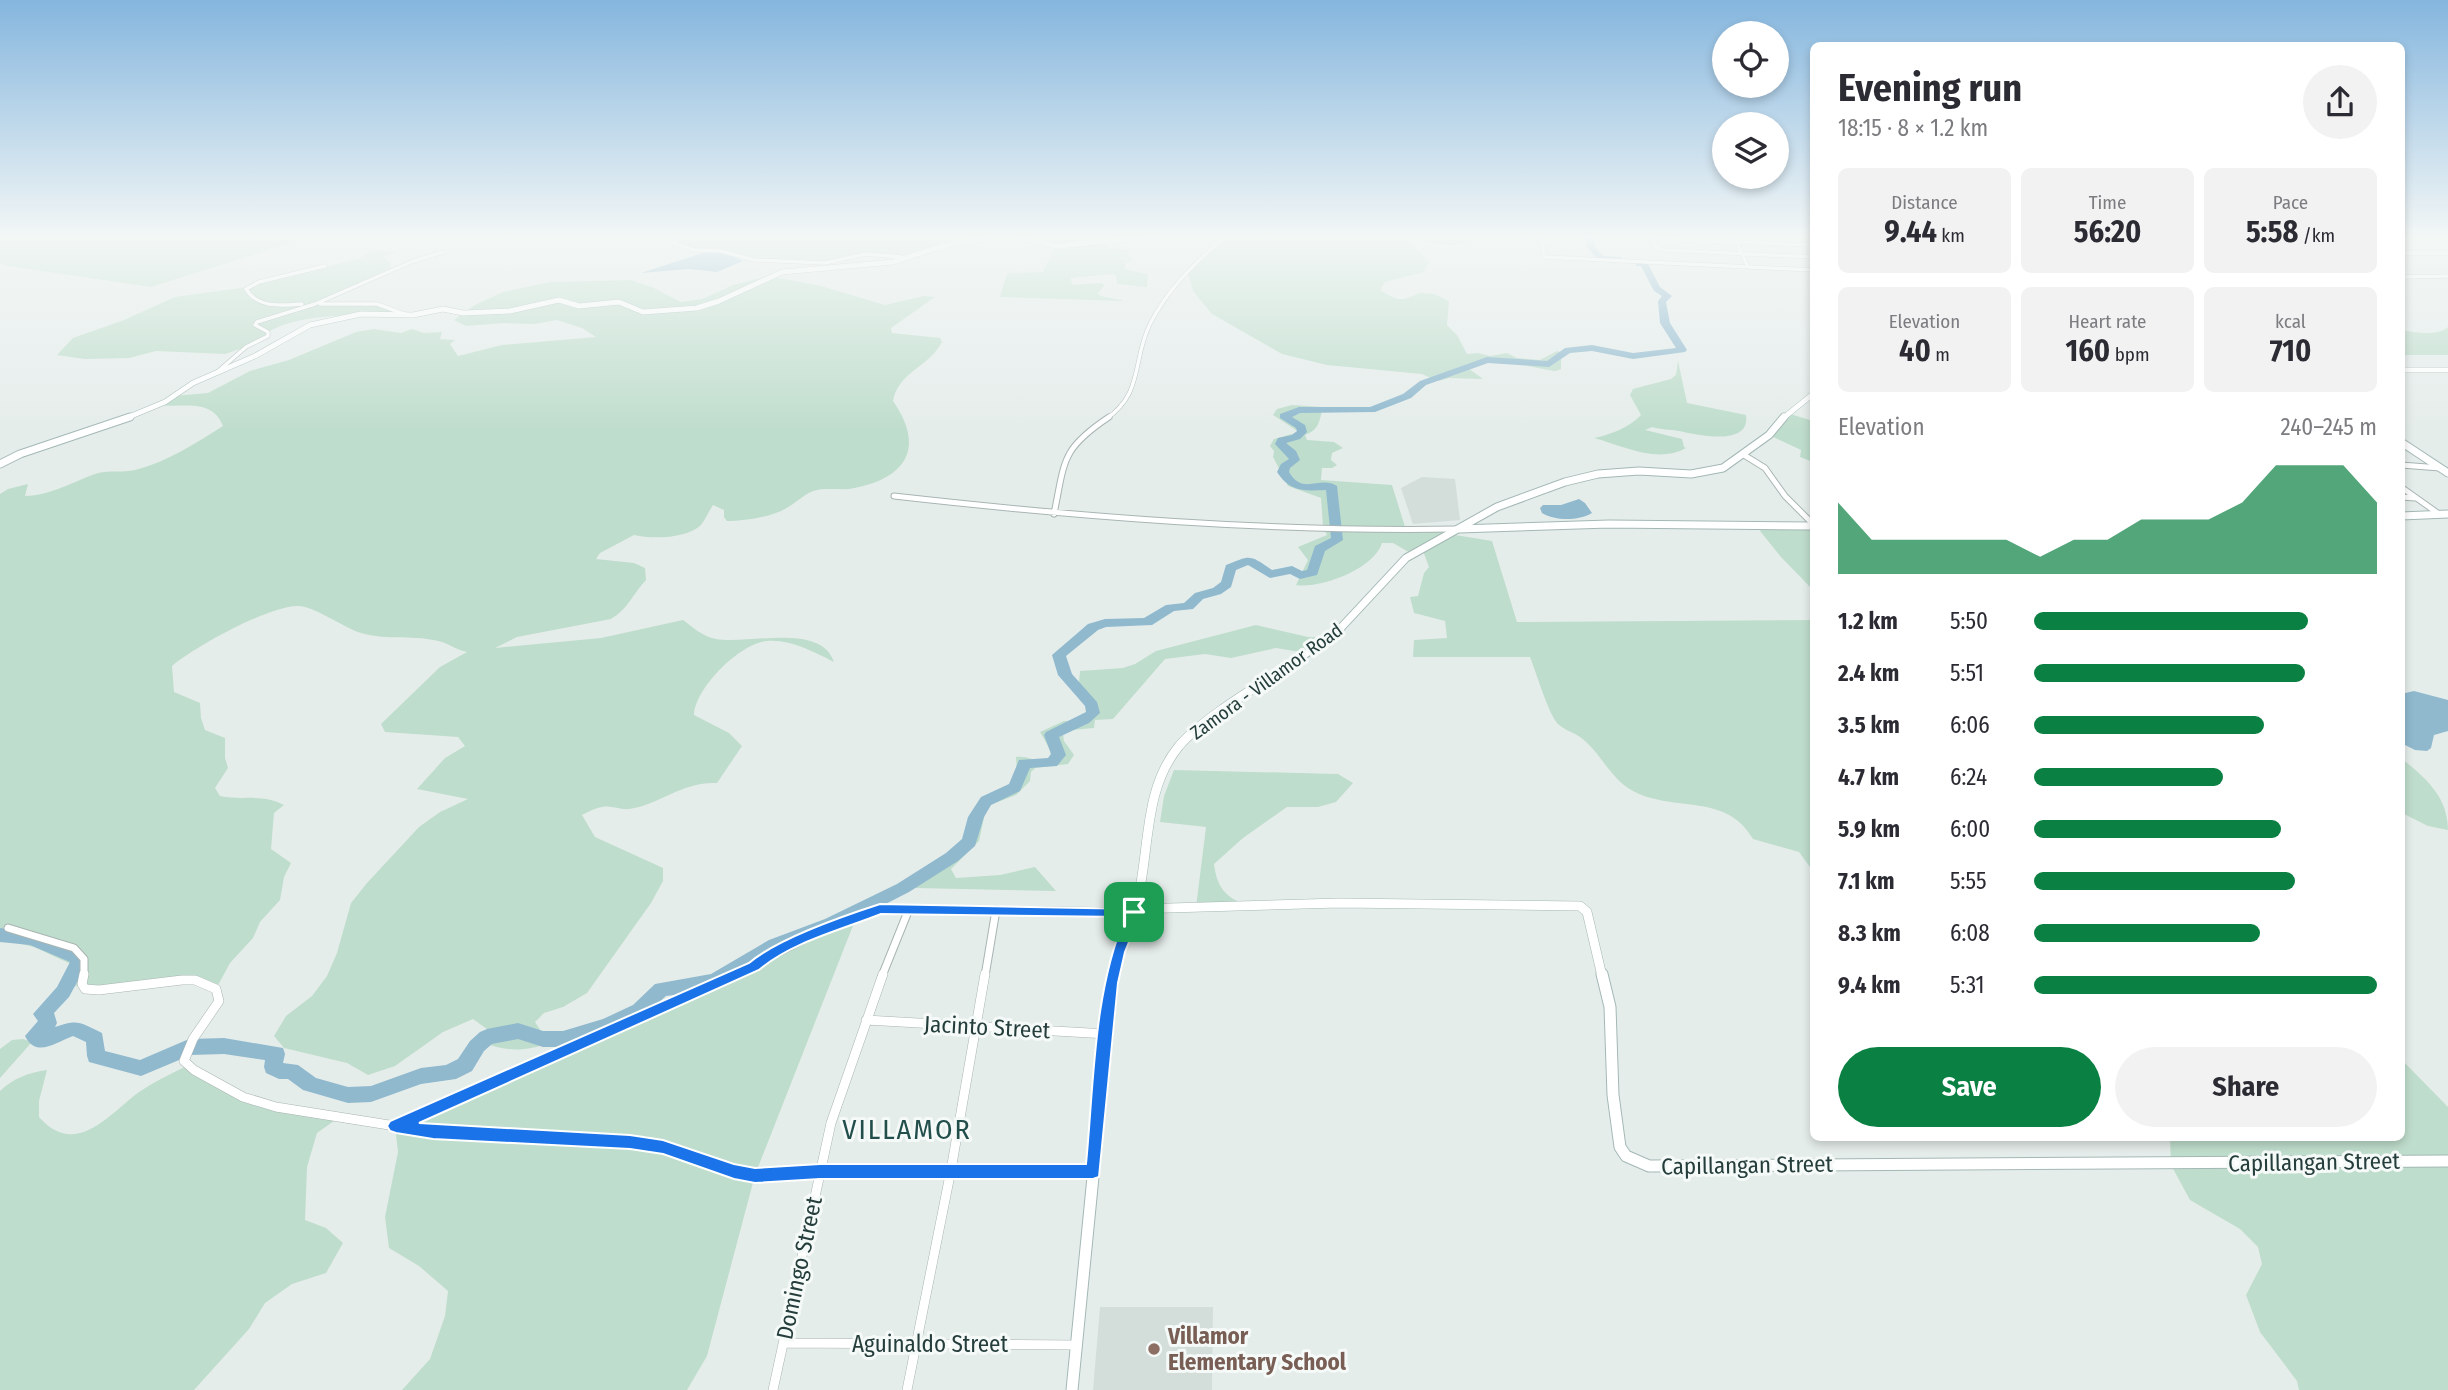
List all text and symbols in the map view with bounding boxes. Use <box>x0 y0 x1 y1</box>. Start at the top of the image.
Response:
map controls <box>1712 21 1789 189</box>
button: locate <box>1712 21 1789 98</box>
text: Evening run <box>1838 65 2022 111</box>
button: share <box>2303 65 2377 139</box>
button: layers <box>1712 112 1789 189</box>
text: 18:15 · 8 × 1.2 km <box>1838 114 1988 142</box>
text: Distance <box>1891 191 1958 214</box>
text: Time <box>2089 191 2126 214</box>
text: Pace <box>2273 191 2308 214</box>
text: 9.44 <box>1884 214 1937 250</box>
text: 56:20 <box>2074 214 2141 250</box>
text: 5:58 <box>2246 214 2298 250</box>
text: km <box>1937 224 1965 247</box>
text: /km <box>2298 224 2335 247</box>
text: Elevation <box>1889 310 1960 333</box>
text: Heart rate <box>2068 310 2147 333</box>
text: kcal <box>2275 310 2306 333</box>
text: 40 <box>1899 333 1931 369</box>
text: 160 <box>2065 333 2110 369</box>
text: 710 <box>2270 333 2311 369</box>
text: m <box>1931 343 1950 366</box>
text: bpm <box>2110 343 2150 366</box>
text: Elevation <box>1838 413 1925 441</box>
text: 240–245 m <box>2280 413 2377 441</box>
text: 1.2 km <box>1838 607 1898 635</box>
text: 5:50 <box>1950 607 1988 635</box>
street label: Zamora - Villamor Road <box>1186 618 1347 744</box>
text: 2.4 km <box>1838 659 1899 687</box>
text: 5:51 <box>1950 659 1984 687</box>
text: 3.5 km <box>1838 711 1900 739</box>
text: 6:06 <box>1950 711 1990 739</box>
text: 4.7 km <box>1838 763 1899 791</box>
text: 6:24 <box>1950 763 1987 791</box>
text: 5.9 km <box>1838 815 1900 843</box>
text: 6:00 <box>1950 815 1990 843</box>
text: 7.1 km <box>1838 867 1895 895</box>
text: 5:55 <box>1950 867 1987 895</box>
pin <box>1104 882 1164 942</box>
icon: arrive <box>1115 893 1153 931</box>
text: 8.3 km <box>1838 919 1901 947</box>
text: 6:08 <box>1950 919 1990 947</box>
text: 9.4 km <box>1838 971 1901 999</box>
text: 5:31 <box>1950 971 1984 999</box>
street label: Jacinto Street <box>923 1010 1051 1044</box>
button: Save <box>1838 1047 2101 1127</box>
button: Share <box>2115 1047 2377 1127</box>
district label: VILLAMOR <box>842 1113 972 1146</box>
street label: Capillangan Street <box>2228 1146 2401 1177</box>
street label: Capillangan Street <box>1661 1149 1834 1180</box>
street label: Domingo Street <box>770 1193 828 1342</box>
place label: Villamor Elementary School <box>1167 1322 1347 1376</box>
street label: Aguinaldo Street <box>852 1330 1008 1358</box>
marker: Villamor Elementary School <box>1146 1341 1162 1357</box>

